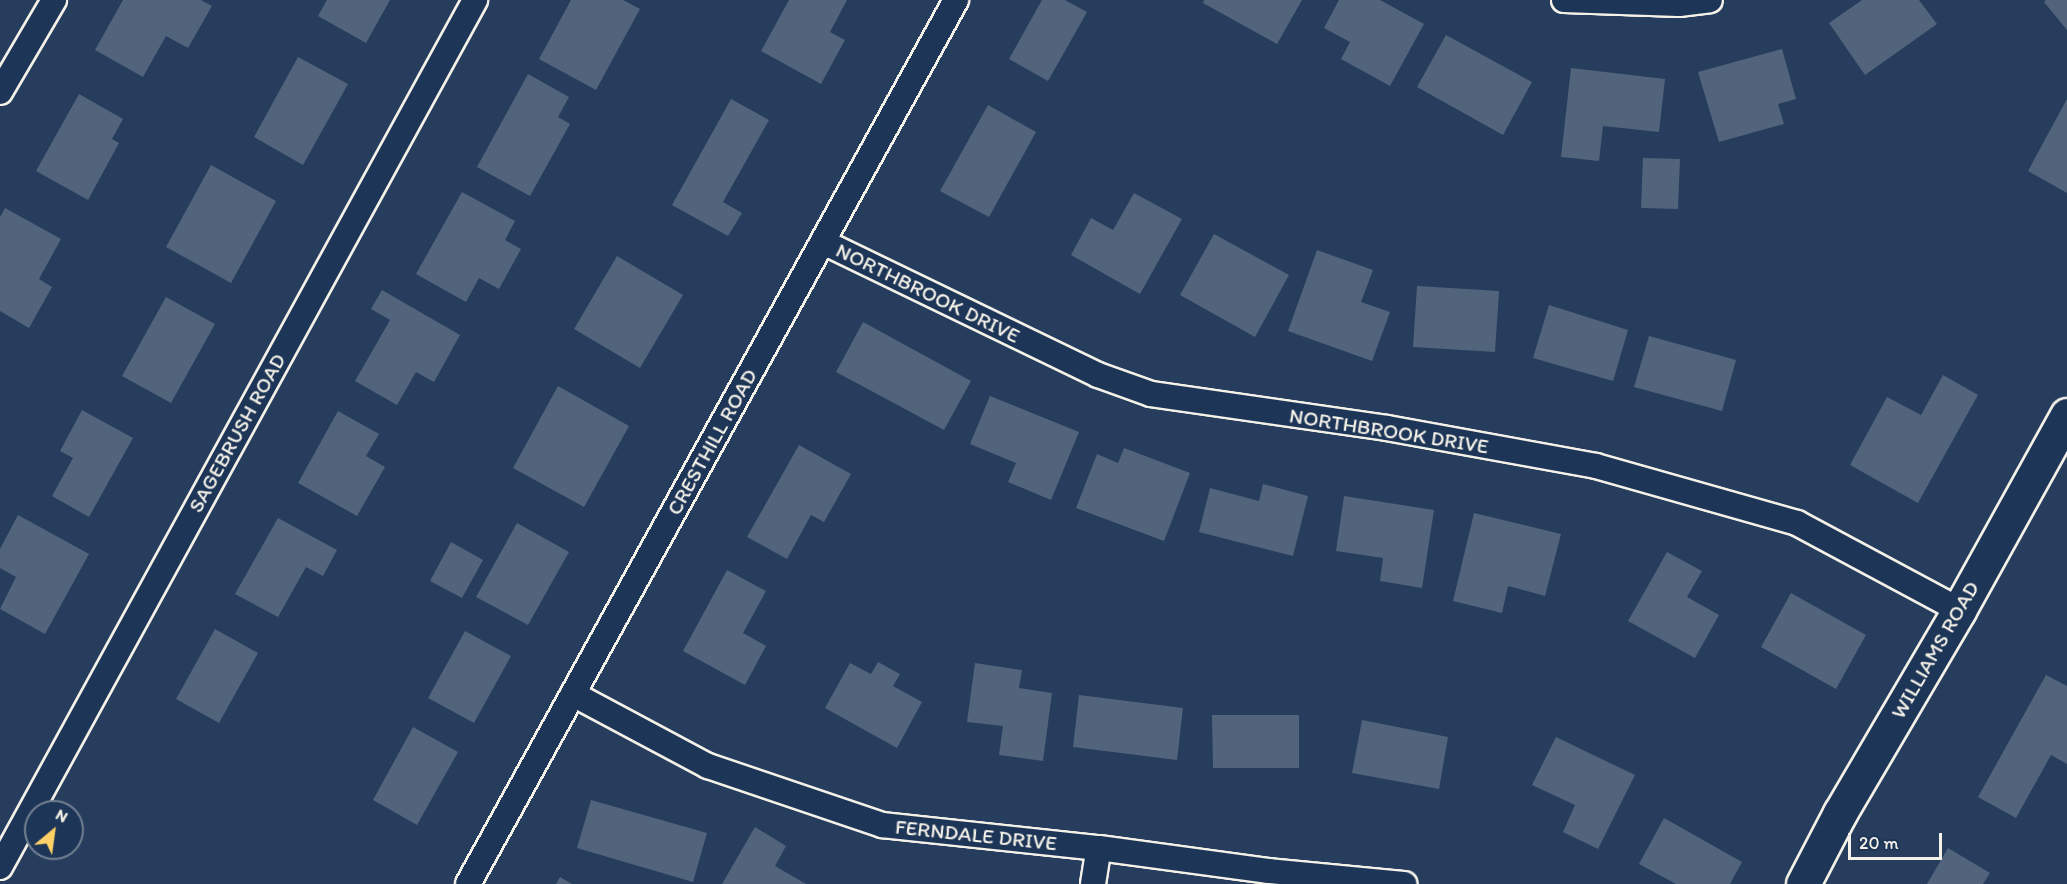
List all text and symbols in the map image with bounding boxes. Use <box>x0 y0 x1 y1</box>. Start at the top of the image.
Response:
street label: NORTHBROOK DRIVE <box>832 237 1024 349</box>
street label: SAGEBRUSH ROAD <box>183 349 291 517</box>
street label: CRESTHILL ROAD <box>662 365 762 519</box>
street label: NORTHBROOK DRIVE <box>1287 403 1491 459</box>
street label: WILLIAMS ROAD <box>1886 577 1984 723</box>
north arrow <box>24 800 84 860</box>
text: N <box>53 805 71 826</box>
street label: FERNDALE DRIVE <box>894 814 1058 856</box>
scale bar <box>1851 821 1946 859</box>
text: 20 m <box>1859 832 1899 854</box>

